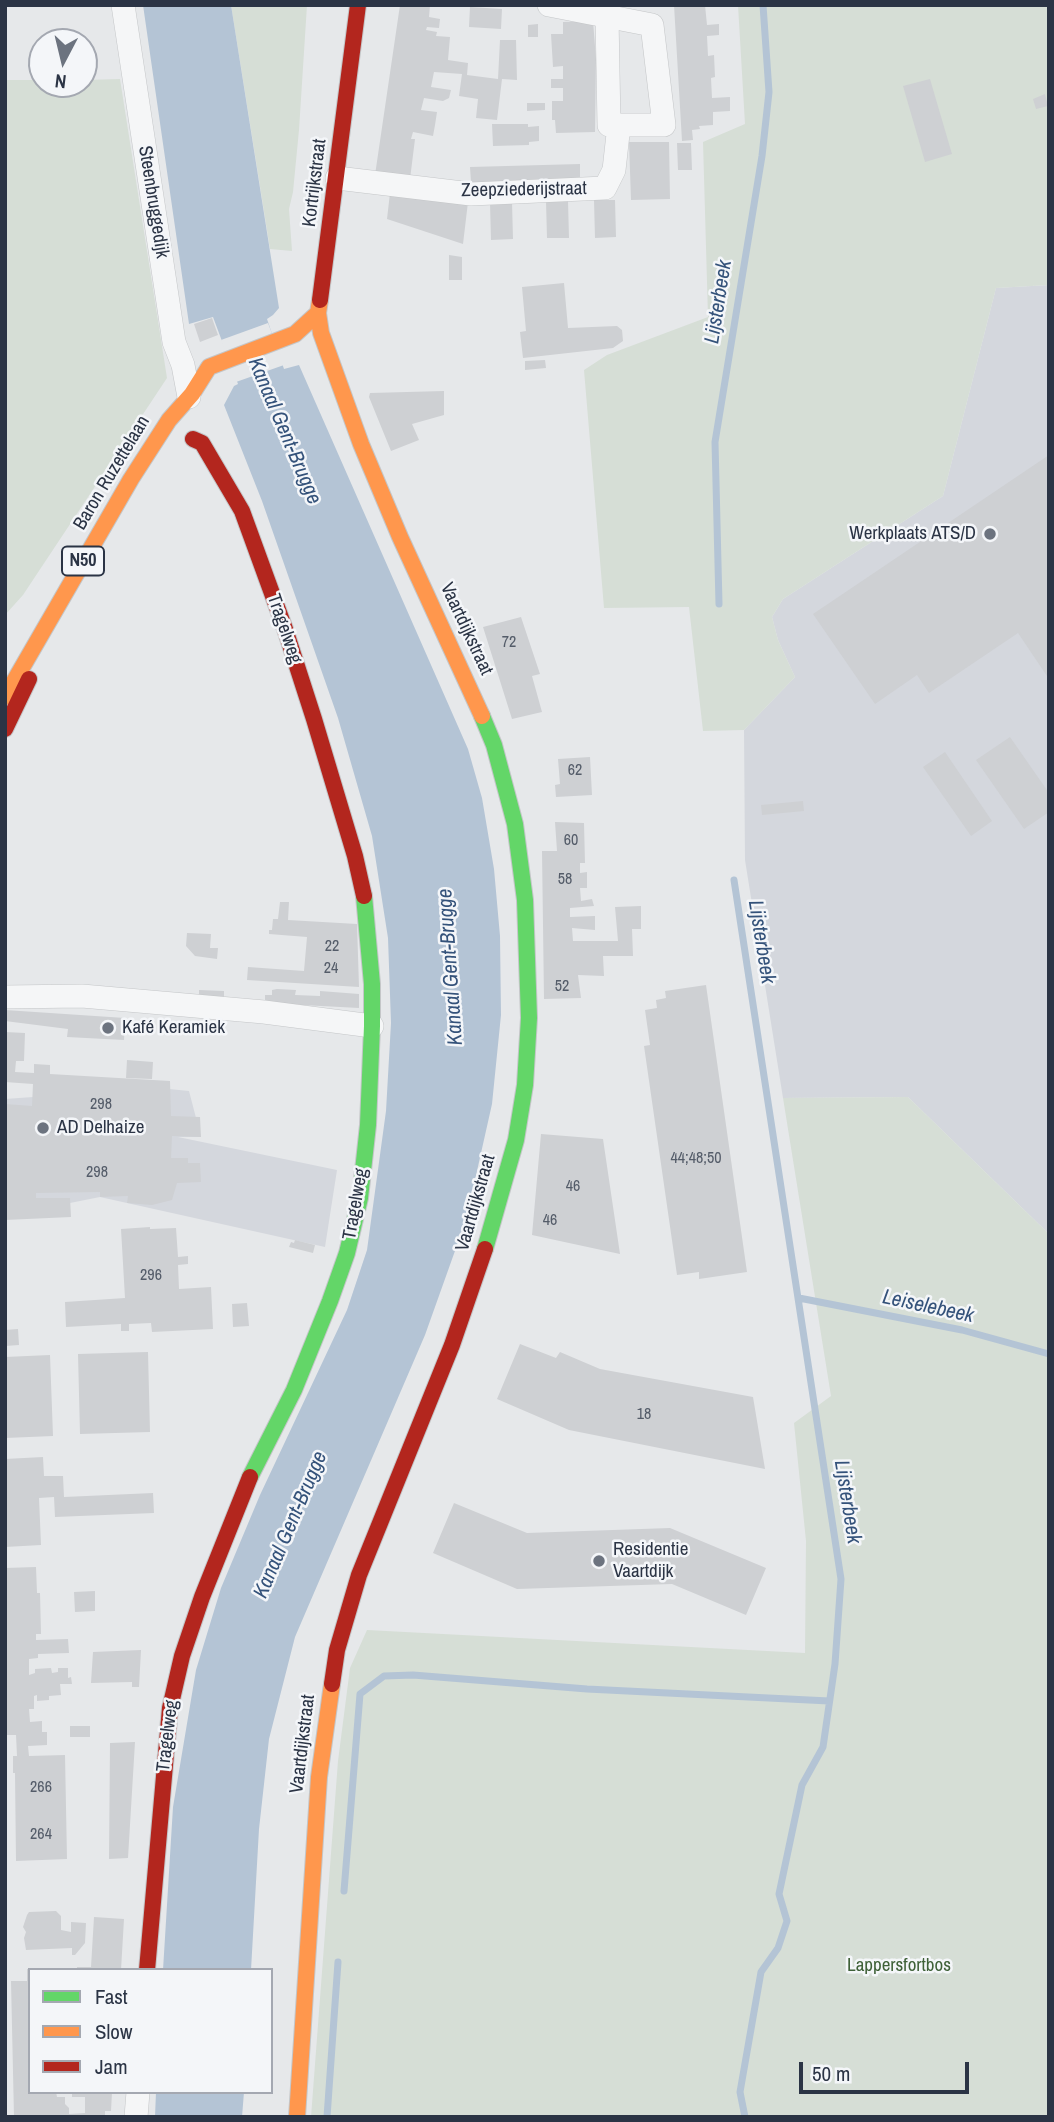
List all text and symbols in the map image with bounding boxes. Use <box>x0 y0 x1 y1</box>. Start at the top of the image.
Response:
north arrow <box>28 28 98 98</box>
text: N <box>54 68 68 95</box>
street label: Kortrijkstraat <box>298 138 332 228</box>
street label: Steenbruggedijk <box>133 144 173 260</box>
street label: Zeepziederijstraat <box>461 178 587 202</box>
water label: Lijsterbeek <box>700 258 738 346</box>
water label: Kanaal Gent-Brugge <box>242 354 326 508</box>
street label: Baron Ruzettelaan <box>69 412 155 534</box>
place label: Werkplaats ATS/D <box>849 523 976 545</box>
marker: Werkplaats ATS/D <box>982 526 998 542</box>
road number: N50 <box>62 546 104 576</box>
street label: Vaartdijkstraat <box>435 579 497 679</box>
street label: Tragelweg <box>261 591 307 667</box>
house number: 72 <box>502 633 516 653</box>
house number: 62 <box>568 761 582 781</box>
house number: 60 <box>564 831 578 851</box>
house number: 58 <box>558 870 572 890</box>
water label: Kanaal Gent-Brugge <box>433 888 469 1046</box>
water label: Lijsterbeek <box>742 898 780 986</box>
house number: 22 <box>325 937 339 957</box>
house number: 24 <box>324 959 338 979</box>
house number: 52 <box>555 977 569 997</box>
place label: Kafé Keramiek <box>122 1017 225 1039</box>
marker: Kafé Keramiek <box>100 1020 116 1036</box>
house number: 298 <box>90 1095 112 1115</box>
place label: AD Delhaize <box>57 1117 144 1139</box>
marker: AD Delhaize <box>35 1120 51 1136</box>
house number: 44;48;50 <box>670 1149 722 1169</box>
street label: Vaartdijkstraat <box>451 1152 501 1254</box>
house number: 298 <box>86 1163 108 1183</box>
street label: Tragelweg <box>339 1166 373 1242</box>
house number: 46 <box>566 1177 580 1197</box>
house number: 46 <box>543 1211 557 1231</box>
house number: 296 <box>140 1266 162 1286</box>
water label: Leiselebeek <box>880 1285 976 1329</box>
house number: 18 <box>637 1405 651 1425</box>
water label: Kanaal Gent-Brugge <box>249 1448 333 1602</box>
water label: Lijsterbeek <box>828 1458 866 1546</box>
place label: Residentie Vaartdijk <box>613 1539 688 1583</box>
marker: Residentie Vaartdijk <box>591 1553 607 1569</box>
street label: Vaartdijkstraat <box>286 1693 320 1795</box>
street label: Tragelweg <box>152 1699 184 1773</box>
house number: 266 <box>30 1778 52 1798</box>
house number: 264 <box>30 1825 52 1845</box>
park label: Lappersfortbos <box>847 1955 951 1977</box>
legend <box>28 1968 273 2094</box>
text: Fast <box>95 1982 128 2011</box>
text: Slow <box>95 2017 132 2046</box>
scale bar <box>802 2048 972 2092</box>
text: Jam <box>95 2052 128 2081</box>
text: 50 m <box>812 2059 850 2088</box>

